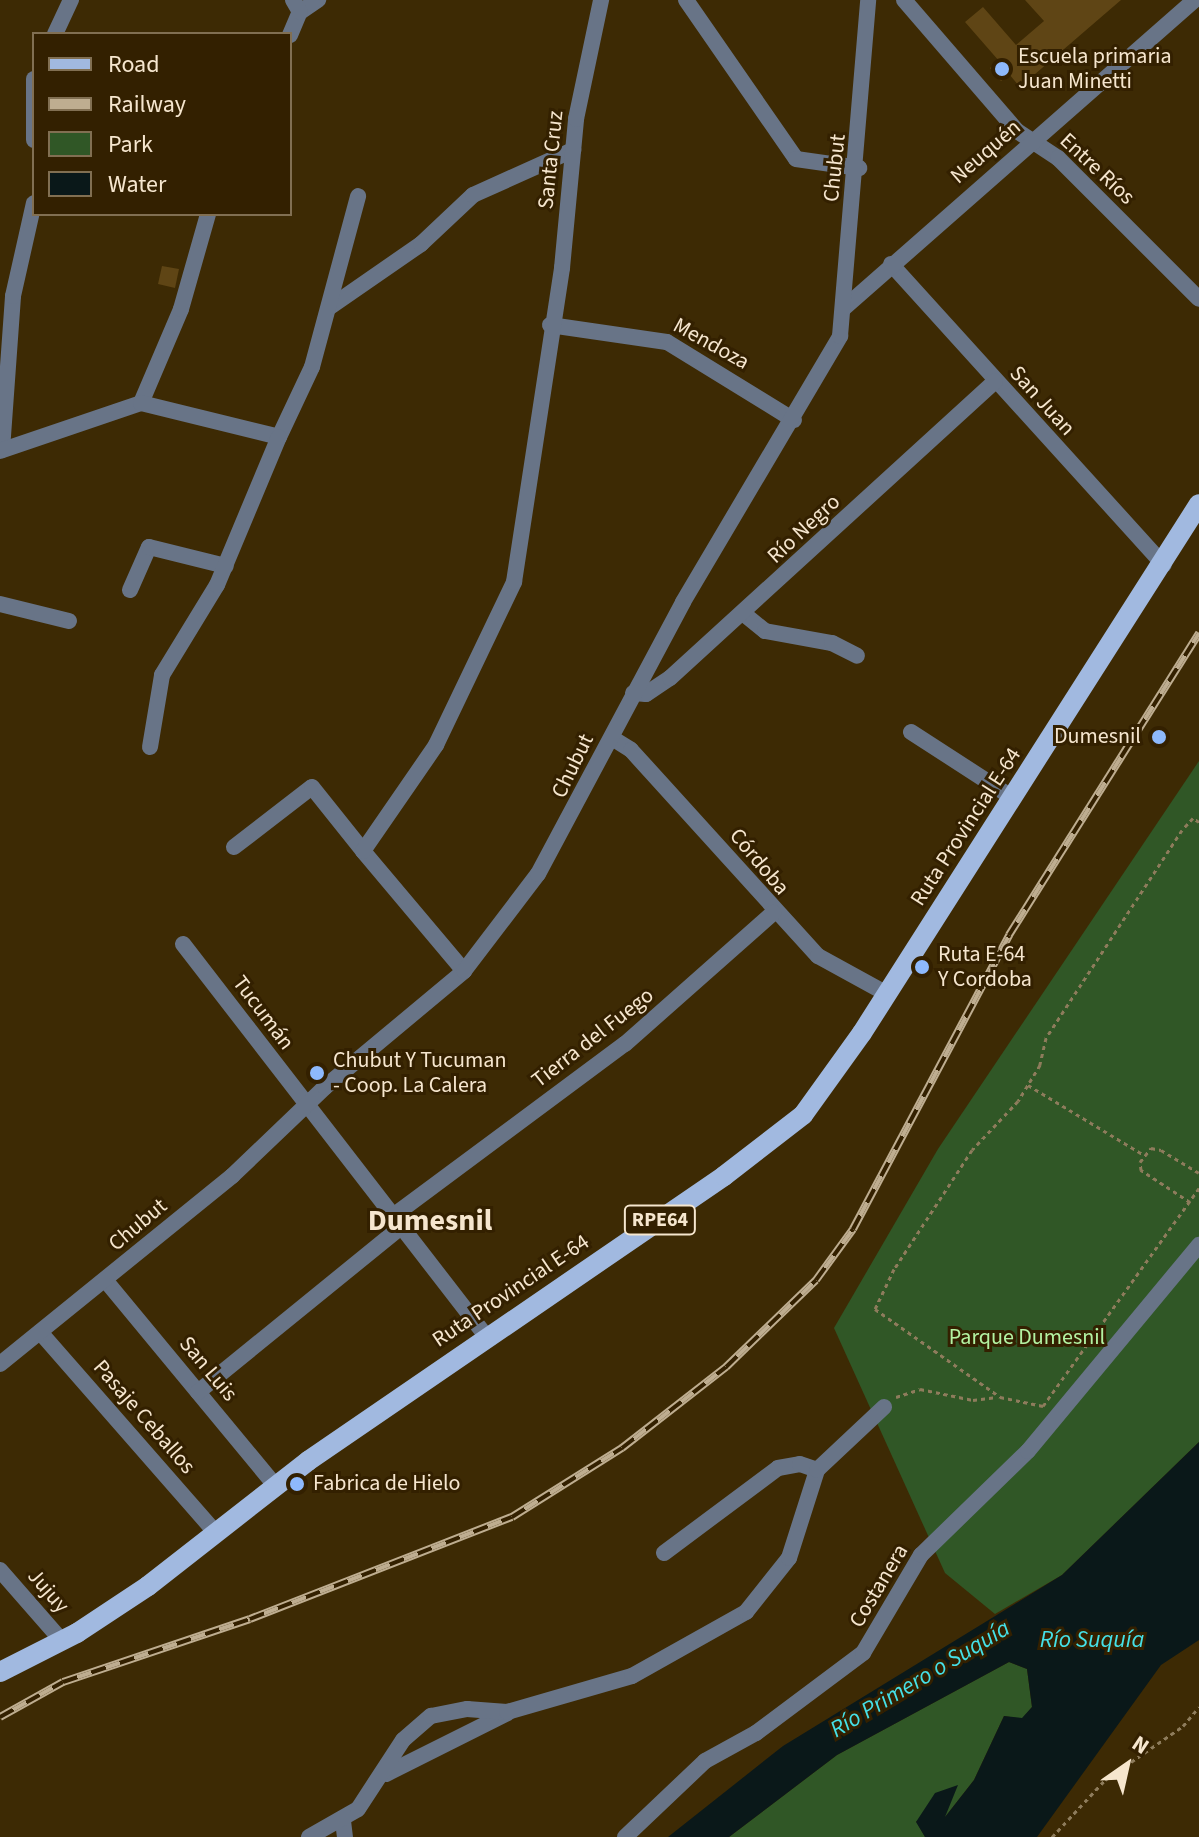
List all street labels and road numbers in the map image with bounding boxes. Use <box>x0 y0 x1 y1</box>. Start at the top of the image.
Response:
street label: Santa Cruz <box>533 109 569 211</box>
street label: Neuquén <box>946 114 1026 190</box>
street label: Entre Ríos <box>1054 128 1140 210</box>
street label: Chubut <box>818 133 852 203</box>
street label: Mendoza <box>668 312 754 376</box>
street label: San Juan <box>1004 361 1080 441</box>
street label: Río Negro <box>762 489 846 569</box>
street label: Chubut <box>546 730 600 802</box>
street label: Ruta Provincial E-64 <box>905 743 1027 911</box>
street label: Córdoba <box>724 823 794 901</box>
street label: Tucumán <box>227 971 299 1055</box>
street label: Tierra del Fuego <box>527 982 659 1094</box>
street label: Chubut <box>103 1193 173 1257</box>
road number: RPE64 <box>622 1204 698 1236</box>
street label: Ruta Provincial E-64 <box>428 1229 594 1353</box>
street label: San Luis <box>173 1331 243 1407</box>
street label: Pasaje Ceballos <box>87 1355 201 1479</box>
street label: Costanera <box>844 1540 914 1632</box>
street label: Jujuy <box>22 1563 74 1619</box>

